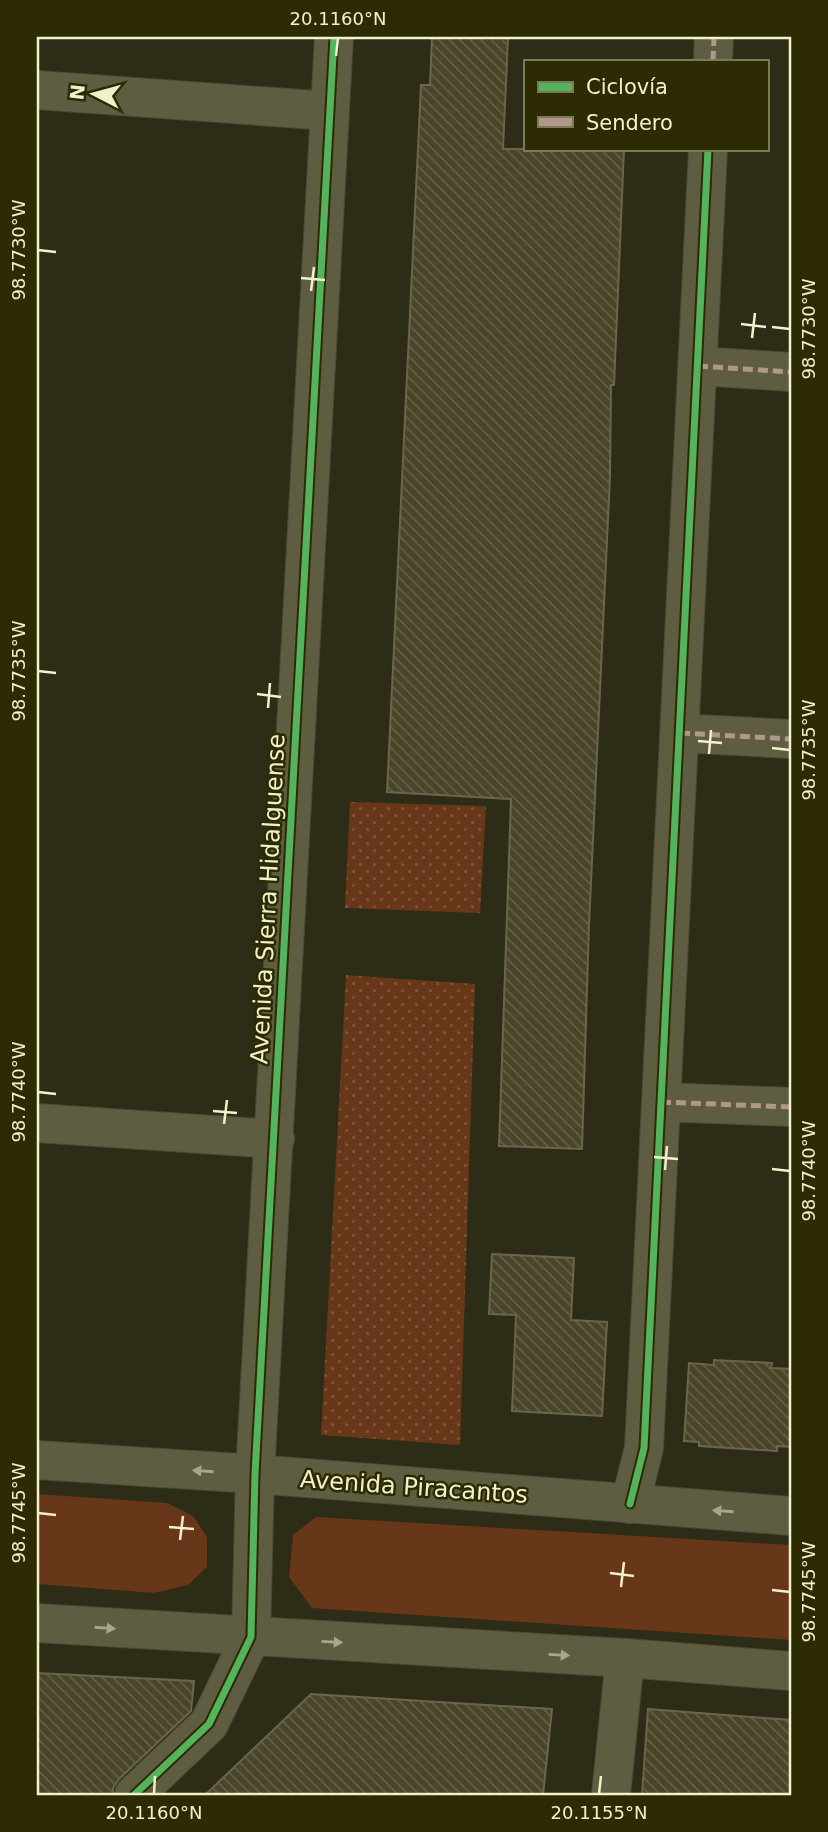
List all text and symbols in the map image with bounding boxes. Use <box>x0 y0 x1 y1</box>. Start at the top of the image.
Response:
text: 20.1160°N <box>290 8 386 29</box>
north arrow <box>60 60 130 130</box>
legend <box>524 60 768 150</box>
text: Ciclovía <box>586 75 668 99</box>
text: N <box>65 83 89 101</box>
text: Sendero <box>586 111 673 135</box>
text: 98.7730°W <box>8 199 29 301</box>
text: 98.7730°W <box>798 278 819 380</box>
text: 98.7735°W <box>8 620 29 722</box>
text: 98.7735°W <box>798 699 819 801</box>
street label: Avenida Sierra Hidalguense <box>245 733 291 1065</box>
text: 98.7740°W <box>8 1041 29 1143</box>
text: 98.7740°W <box>798 1120 819 1222</box>
text: 98.7745°W <box>8 1462 29 1564</box>
one-way arrow <box>192 1465 214 1476</box>
street label: Avenida Piracantos <box>299 1465 529 1509</box>
one-way arrow <box>712 1505 734 1516</box>
text: 98.7745°W <box>798 1541 819 1643</box>
one-way arrow <box>94 1623 116 1634</box>
one-way arrow <box>321 1637 343 1648</box>
one-way arrow <box>548 1649 570 1660</box>
text: 20.1160°N <box>106 1802 202 1823</box>
text: 20.1155°N <box>551 1802 647 1823</box>

